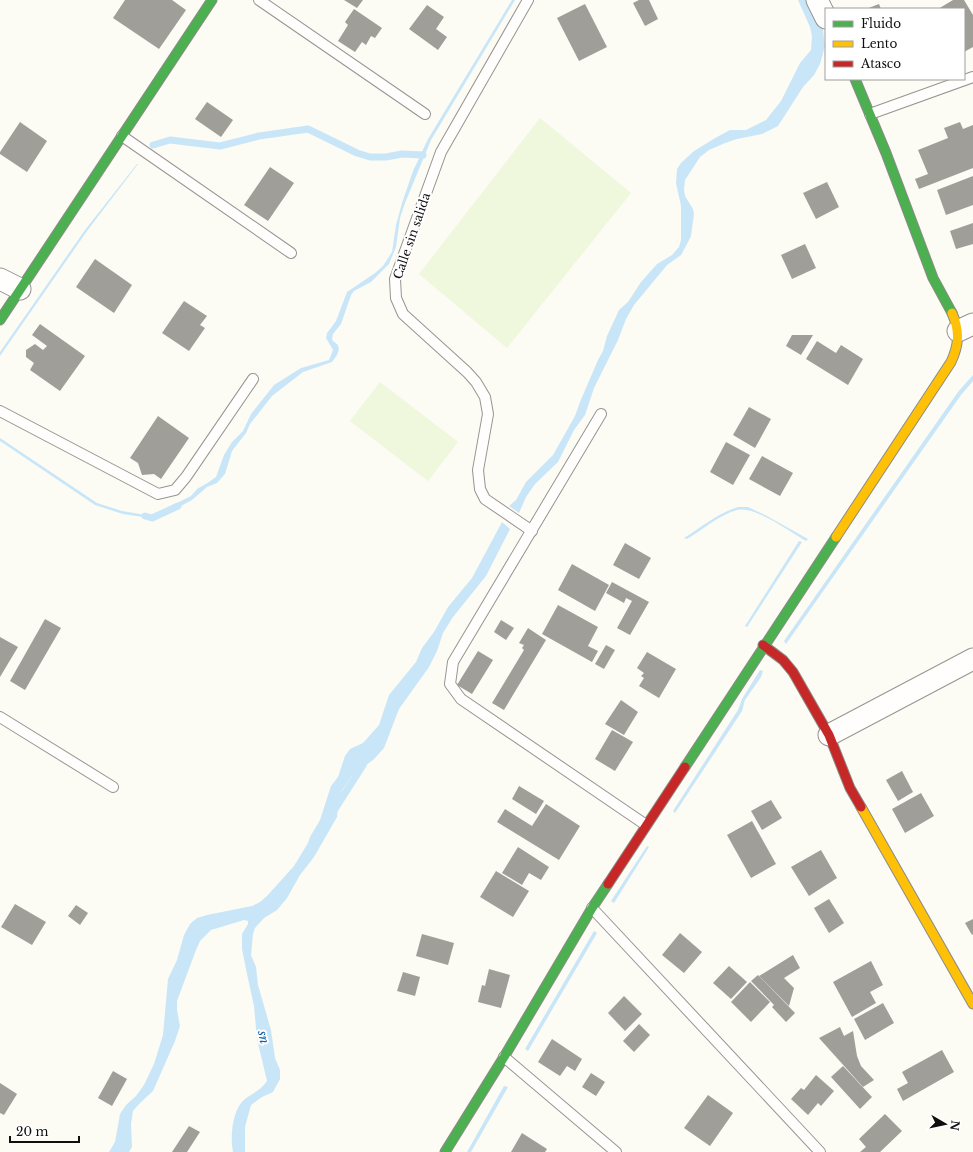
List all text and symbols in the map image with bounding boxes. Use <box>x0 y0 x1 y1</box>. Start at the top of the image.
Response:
legend <box>825 8 965 80</box>
text: Fluido <box>861 16 901 31</box>
text: Lento <box>861 36 897 51</box>
text: Atasco <box>860 56 901 71</box>
street label: Calle sin salida <box>390 190 433 281</box>
water label: sn <box>254 1028 273 1045</box>
north arrow <box>925 1104 965 1144</box>
scale bar <box>10 1118 79 1144</box>
text: N <box>947 1119 963 1132</box>
text: 20 m <box>16 1124 48 1139</box>

